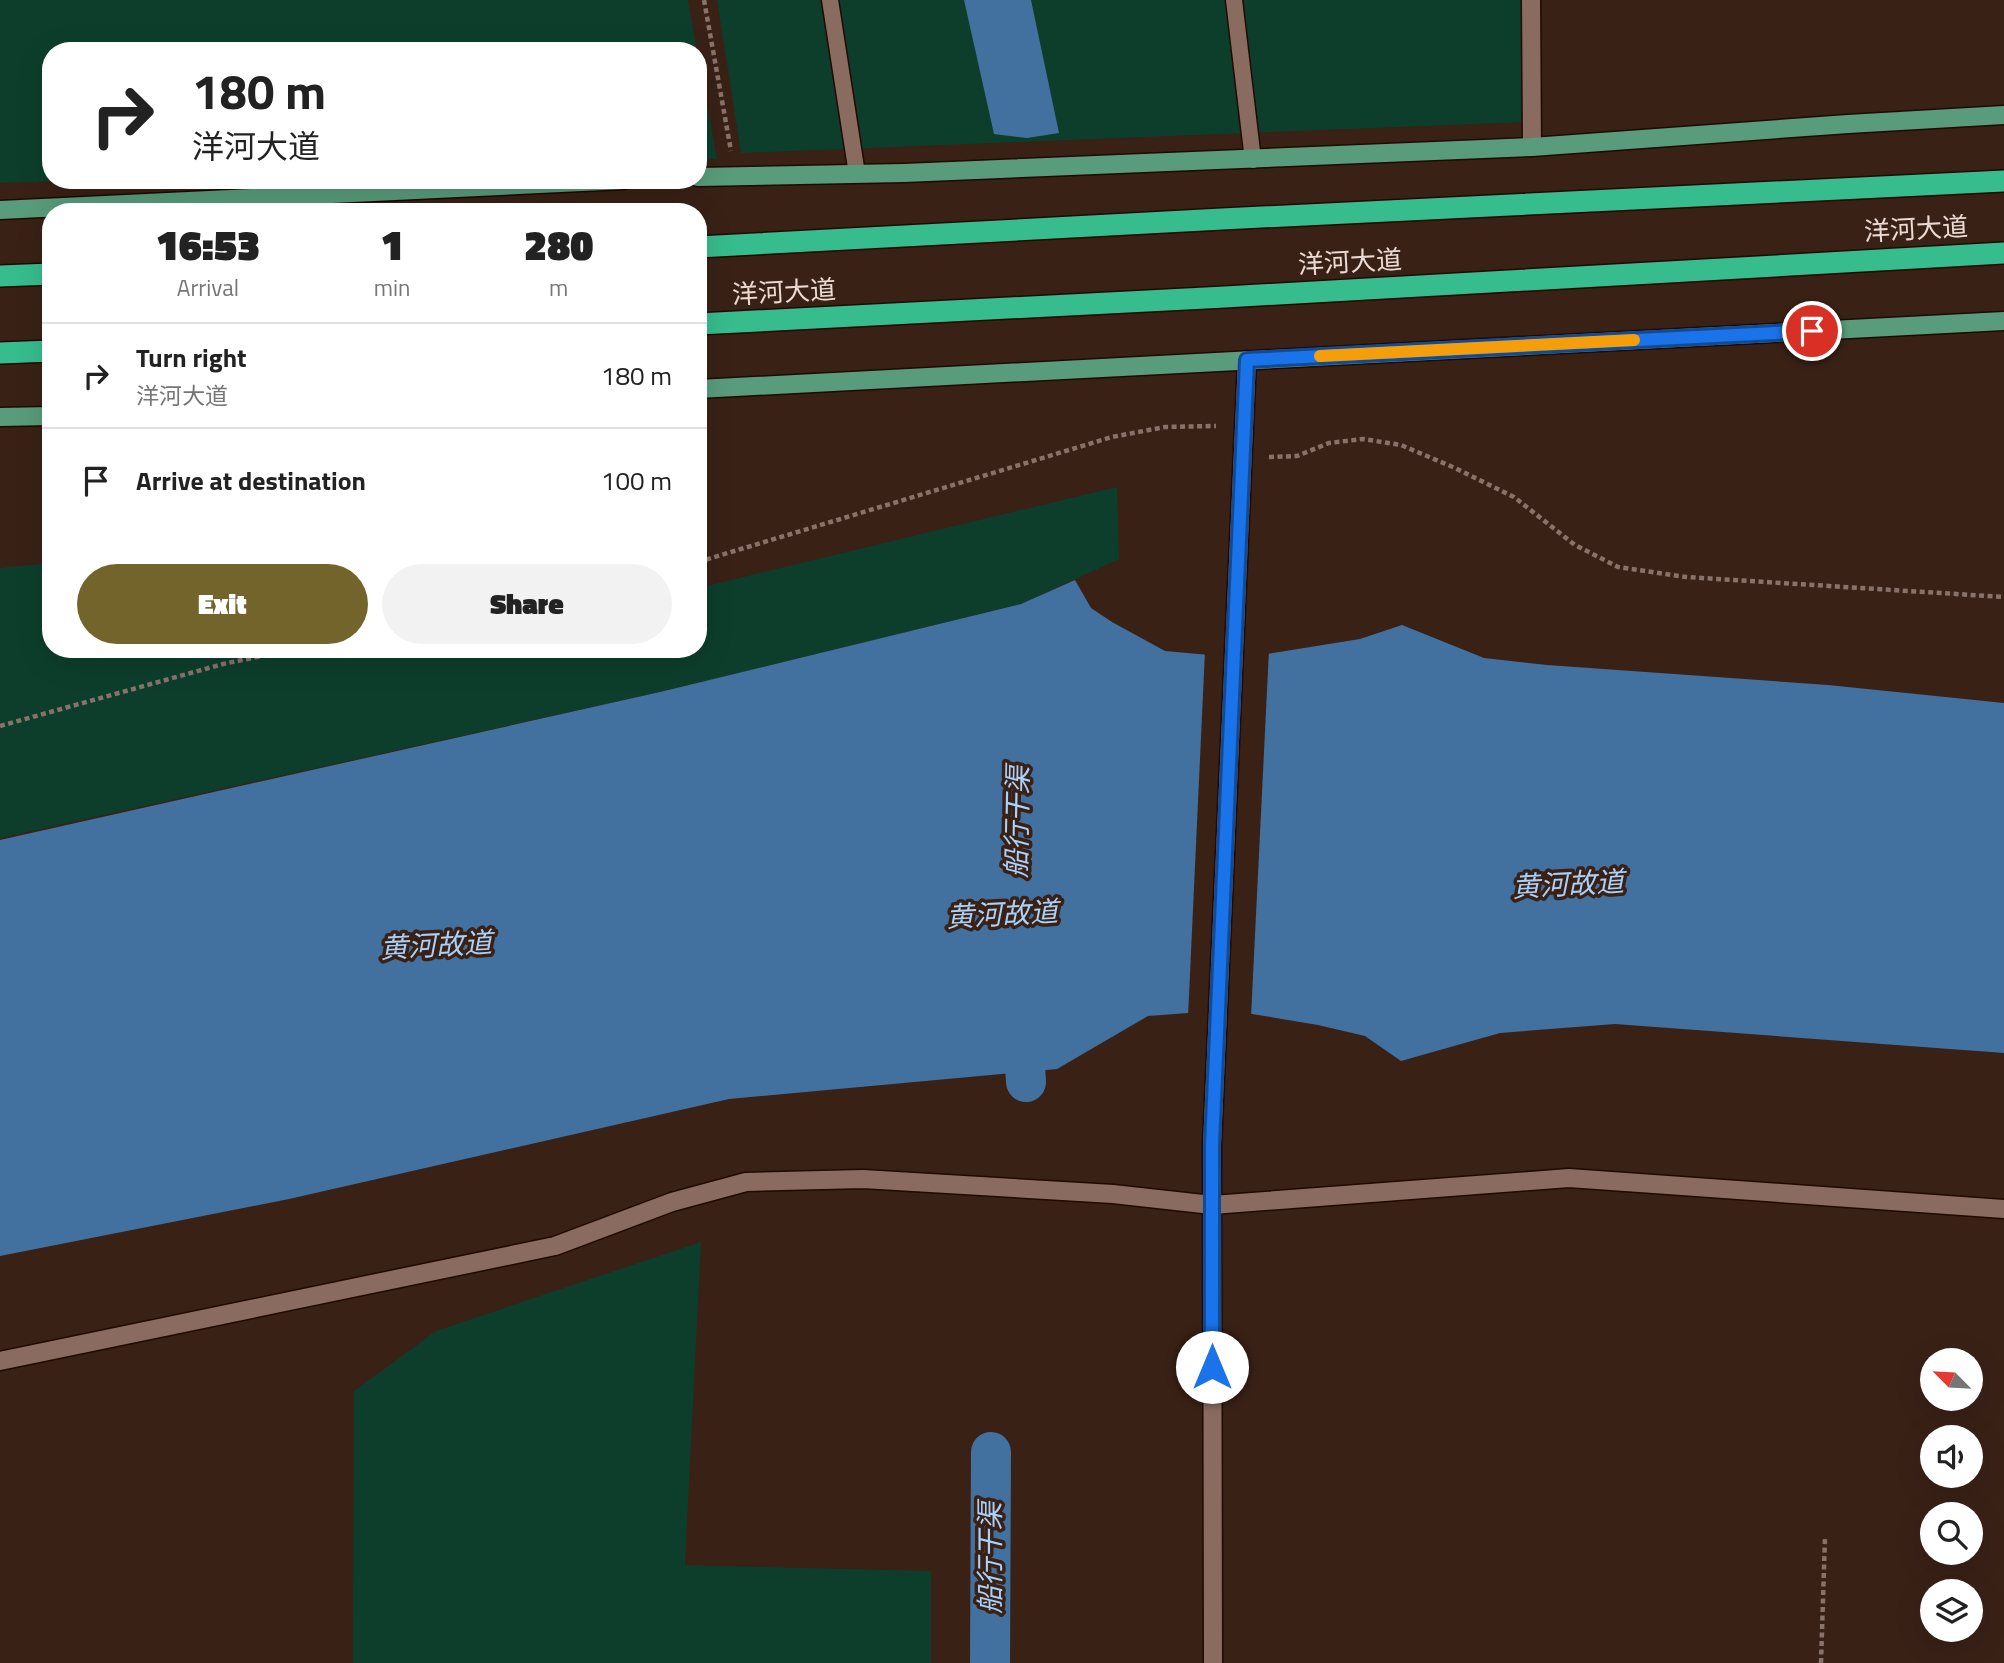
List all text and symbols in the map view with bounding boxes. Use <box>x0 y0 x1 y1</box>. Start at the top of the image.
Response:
text: 180 m <box>192 53 326 128</box>
icon: right <box>77 70 168 161</box>
text: 洋河大道 <box>192 122 320 170</box>
street label: 洋河大道 <box>1863 206 1969 251</box>
text: 16:53 <box>156 212 260 276</box>
text: 1 <box>381 212 404 276</box>
text: 280 <box>524 212 593 276</box>
street label: 洋河大道 <box>1297 239 1403 284</box>
street label: 洋河大道 <box>731 269 837 314</box>
text: Arrival <box>177 270 239 305</box>
text: min <box>374 270 410 305</box>
text: m <box>549 270 568 305</box>
pin <box>1782 301 1842 361</box>
icon: arrive <box>1793 312 1831 350</box>
text: Turn right <box>136 338 247 377</box>
text: 180 m <box>601 356 672 395</box>
icon: right <box>77 357 115 395</box>
text: 洋河大道 <box>136 378 228 413</box>
text: Arrive at destination <box>136 461 366 500</box>
text: 100 m <box>601 461 672 500</box>
icon: arrive <box>77 462 115 500</box>
button: Exit <box>77 564 368 644</box>
button: Share <box>382 564 672 644</box>
water label: 船行干渠 <box>994 762 1039 878</box>
water label: 黄河故道 <box>1511 859 1629 908</box>
water label: 黄河故道 <box>945 889 1063 938</box>
water label: 黄河故道 <box>379 920 497 969</box>
position arrow <box>1175 1330 1249 1404</box>
north arrow <box>1920 1348 1983 1410</box>
map controls <box>1920 1348 1983 1642</box>
button: sound <box>1920 1425 1983 1488</box>
water label: 船行干渠 <box>968 1498 1011 1614</box>
button: search <box>1920 1502 1983 1565</box>
button: layers <box>1920 1579 1983 1642</box>

